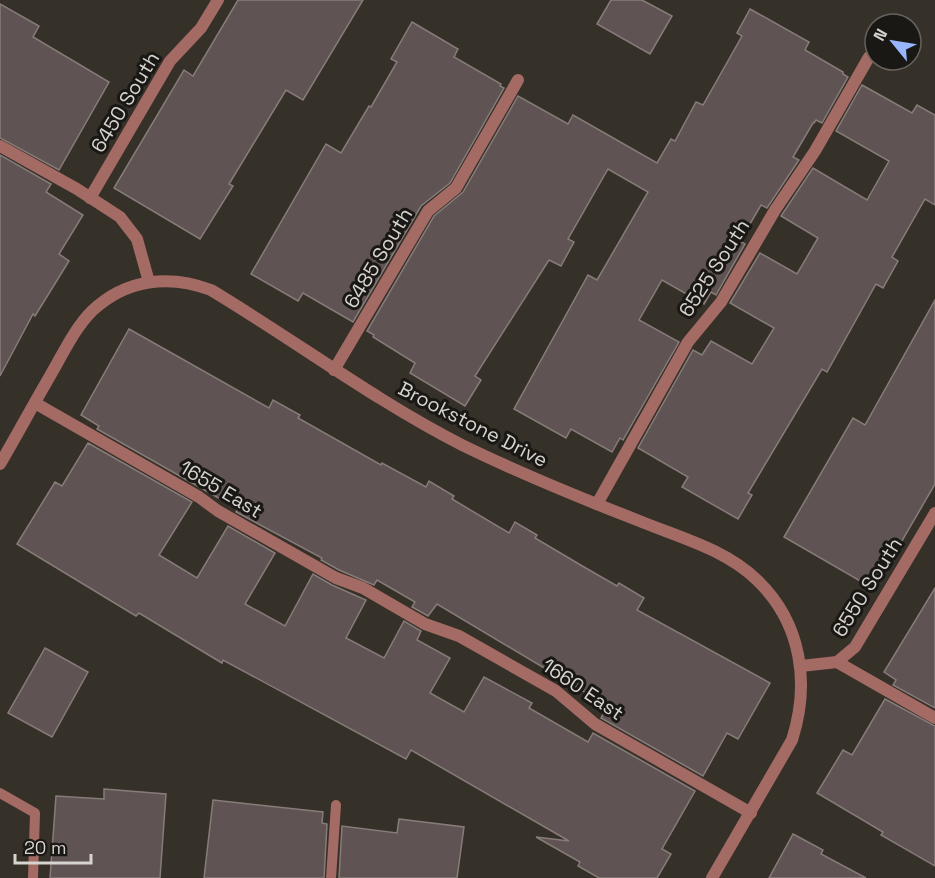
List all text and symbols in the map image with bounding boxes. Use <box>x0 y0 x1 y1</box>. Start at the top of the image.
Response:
north arrow <box>863 12 923 72</box>
text: N <box>869 25 892 45</box>
street label: 6450 South <box>85 47 165 157</box>
street label: 6485 South <box>338 203 418 313</box>
street label: 6525 South <box>673 214 755 322</box>
street label: Brookstone Drive <box>394 375 552 473</box>
street label: 1655 East <box>175 454 267 524</box>
street label: 6550 South <box>826 532 908 642</box>
street label: 1660 East <box>537 652 629 726</box>
scale bar <box>15 827 92 865</box>
text: 20 m <box>24 836 67 859</box>

